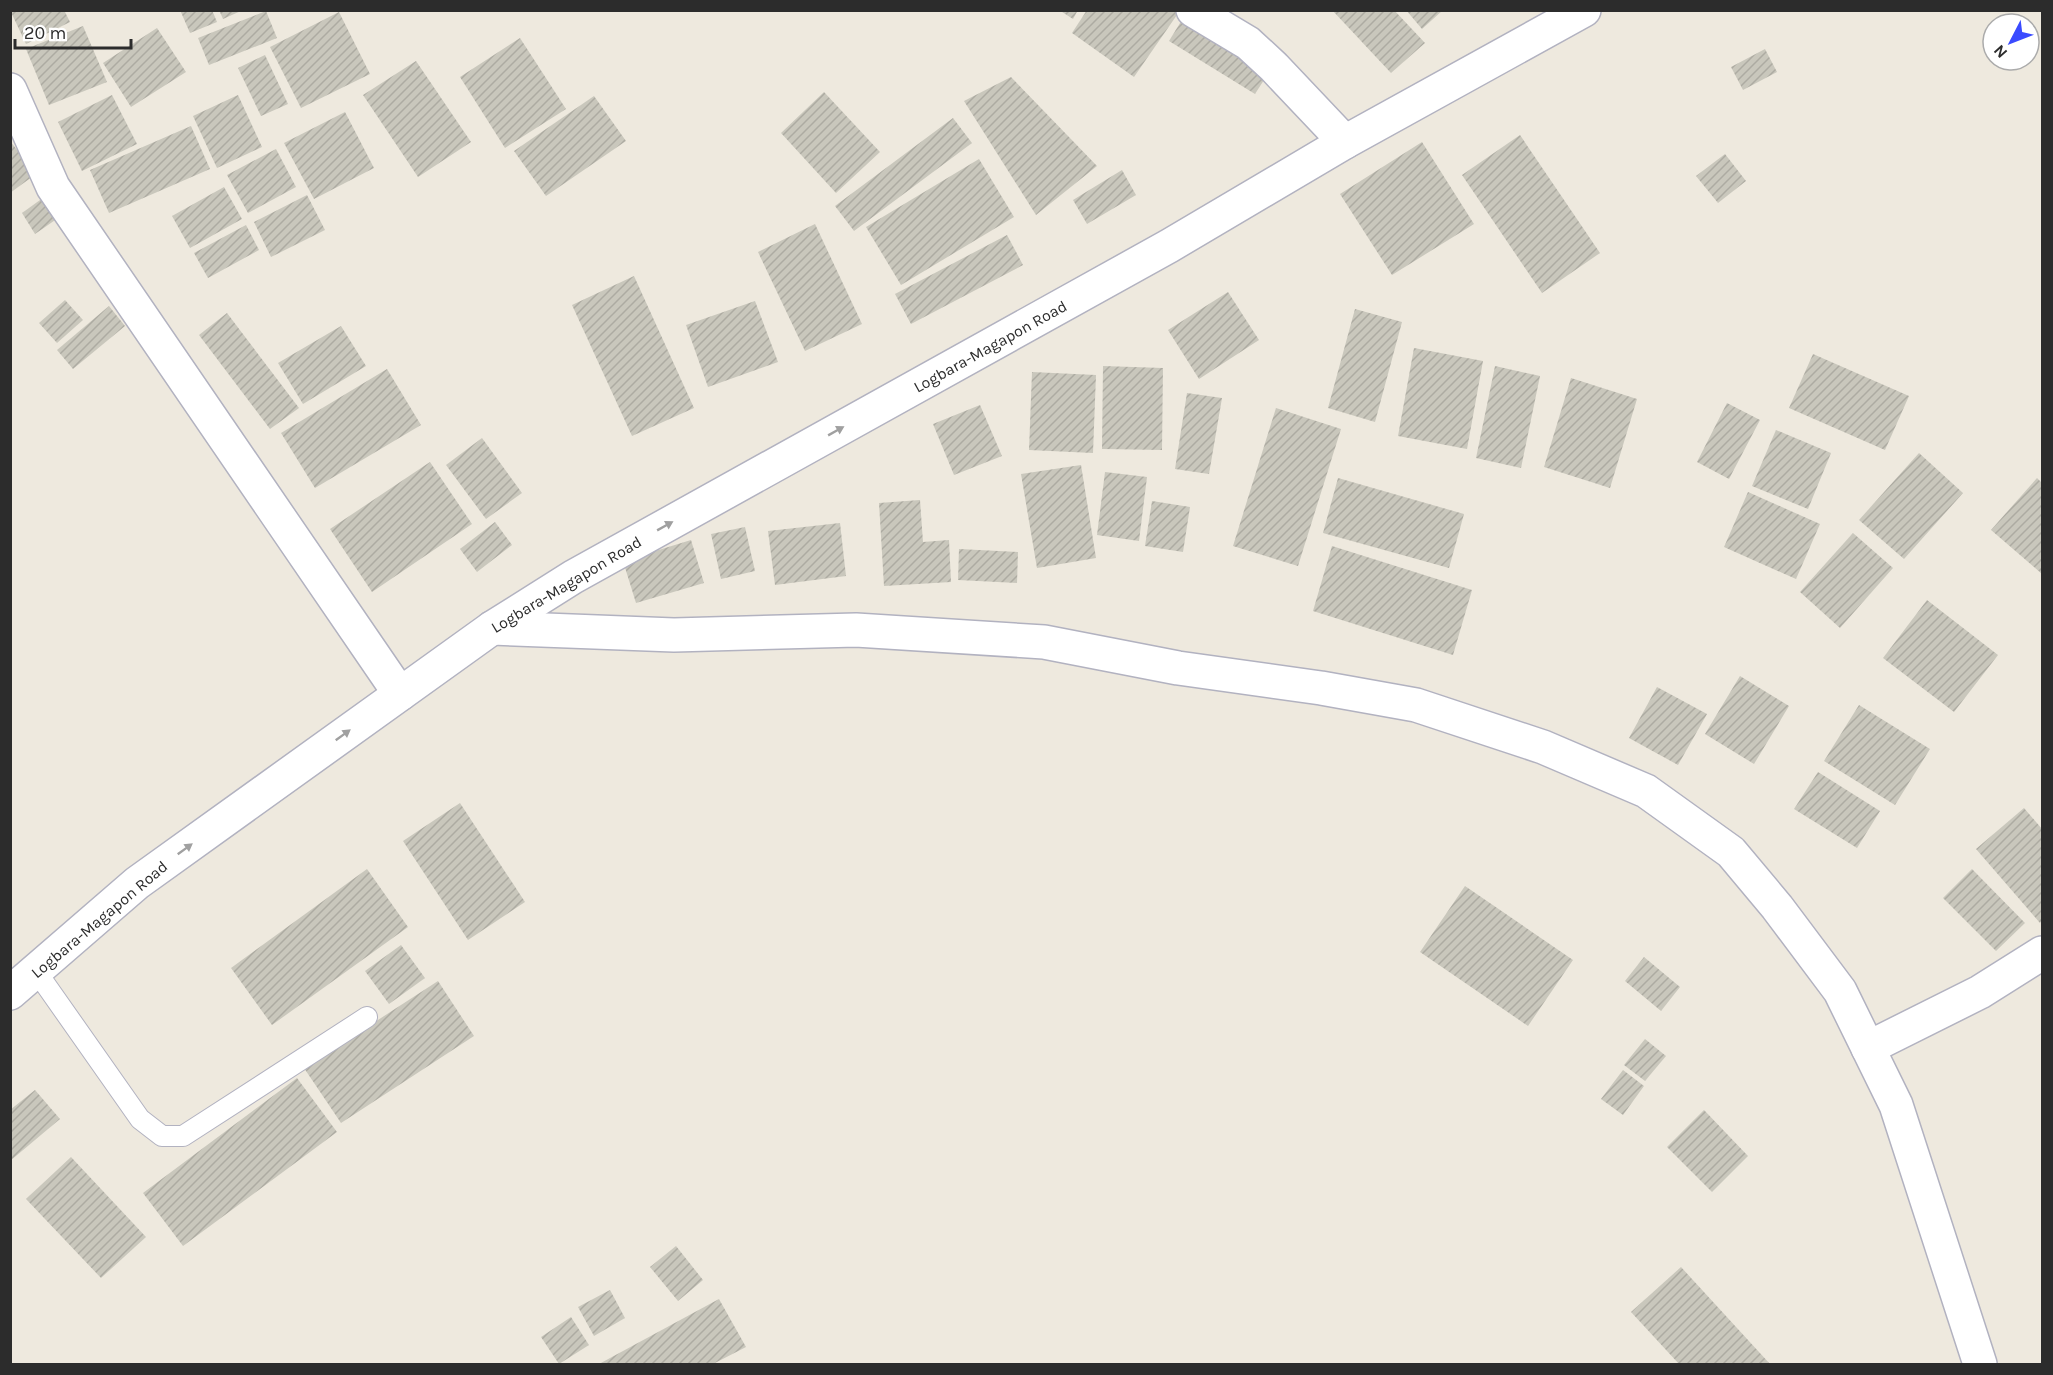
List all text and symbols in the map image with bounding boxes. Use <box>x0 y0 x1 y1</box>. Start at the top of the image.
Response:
scale bar <box>15 12 130 50</box>
north arrow <box>1981 12 2041 72</box>
text: 20 m <box>24 22 66 44</box>
text: N <box>1989 41 2011 62</box>
street label: Logbara-Magapon Road <box>910 296 1070 397</box>
one-way arrow <box>827 426 844 436</box>
one-way arrow <box>657 521 674 531</box>
street label: Logbara-Magapon Road <box>488 532 645 637</box>
one-way arrow <box>335 729 351 741</box>
one-way arrow <box>177 843 193 855</box>
street label: Logbara-Magapon Road <box>27 857 171 982</box>

